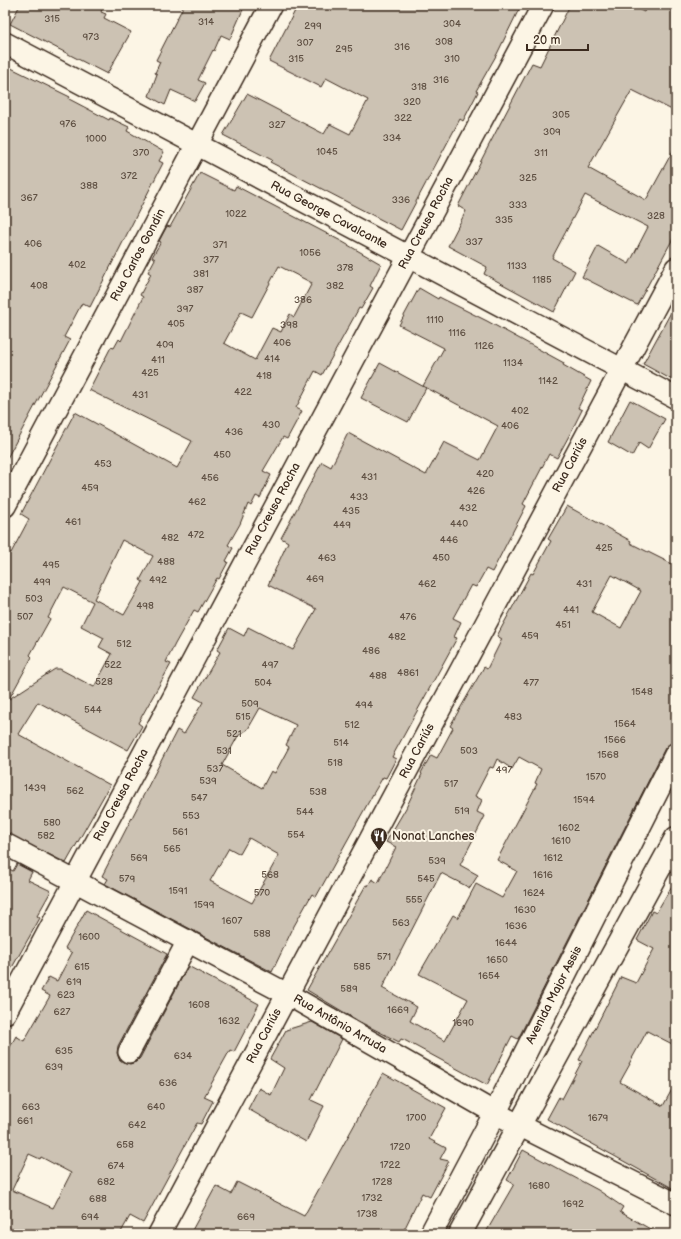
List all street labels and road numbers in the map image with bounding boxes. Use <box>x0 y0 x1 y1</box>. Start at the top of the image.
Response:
street label: Rua Creusa Rocha <box>395 174 457 272</box>
street label: Rua George Cavalcante <box>268 178 390 252</box>
street label: Rua Carlos Gondin <box>107 206 169 304</box>
street label: Rua Cariús <box>549 435 591 495</box>
street label: Rua Creusa Rocha <box>242 460 304 558</box>
street label: Rua Cariús <box>396 721 438 781</box>
street label: Rua Creusa Rocha <box>90 746 152 844</box>
street label: Avenida Major Assis <box>523 943 585 1047</box>
street label: Rua Antônio Arruda <box>291 991 390 1057</box>
street label: Rua Cariús <box>243 1006 285 1066</box>

